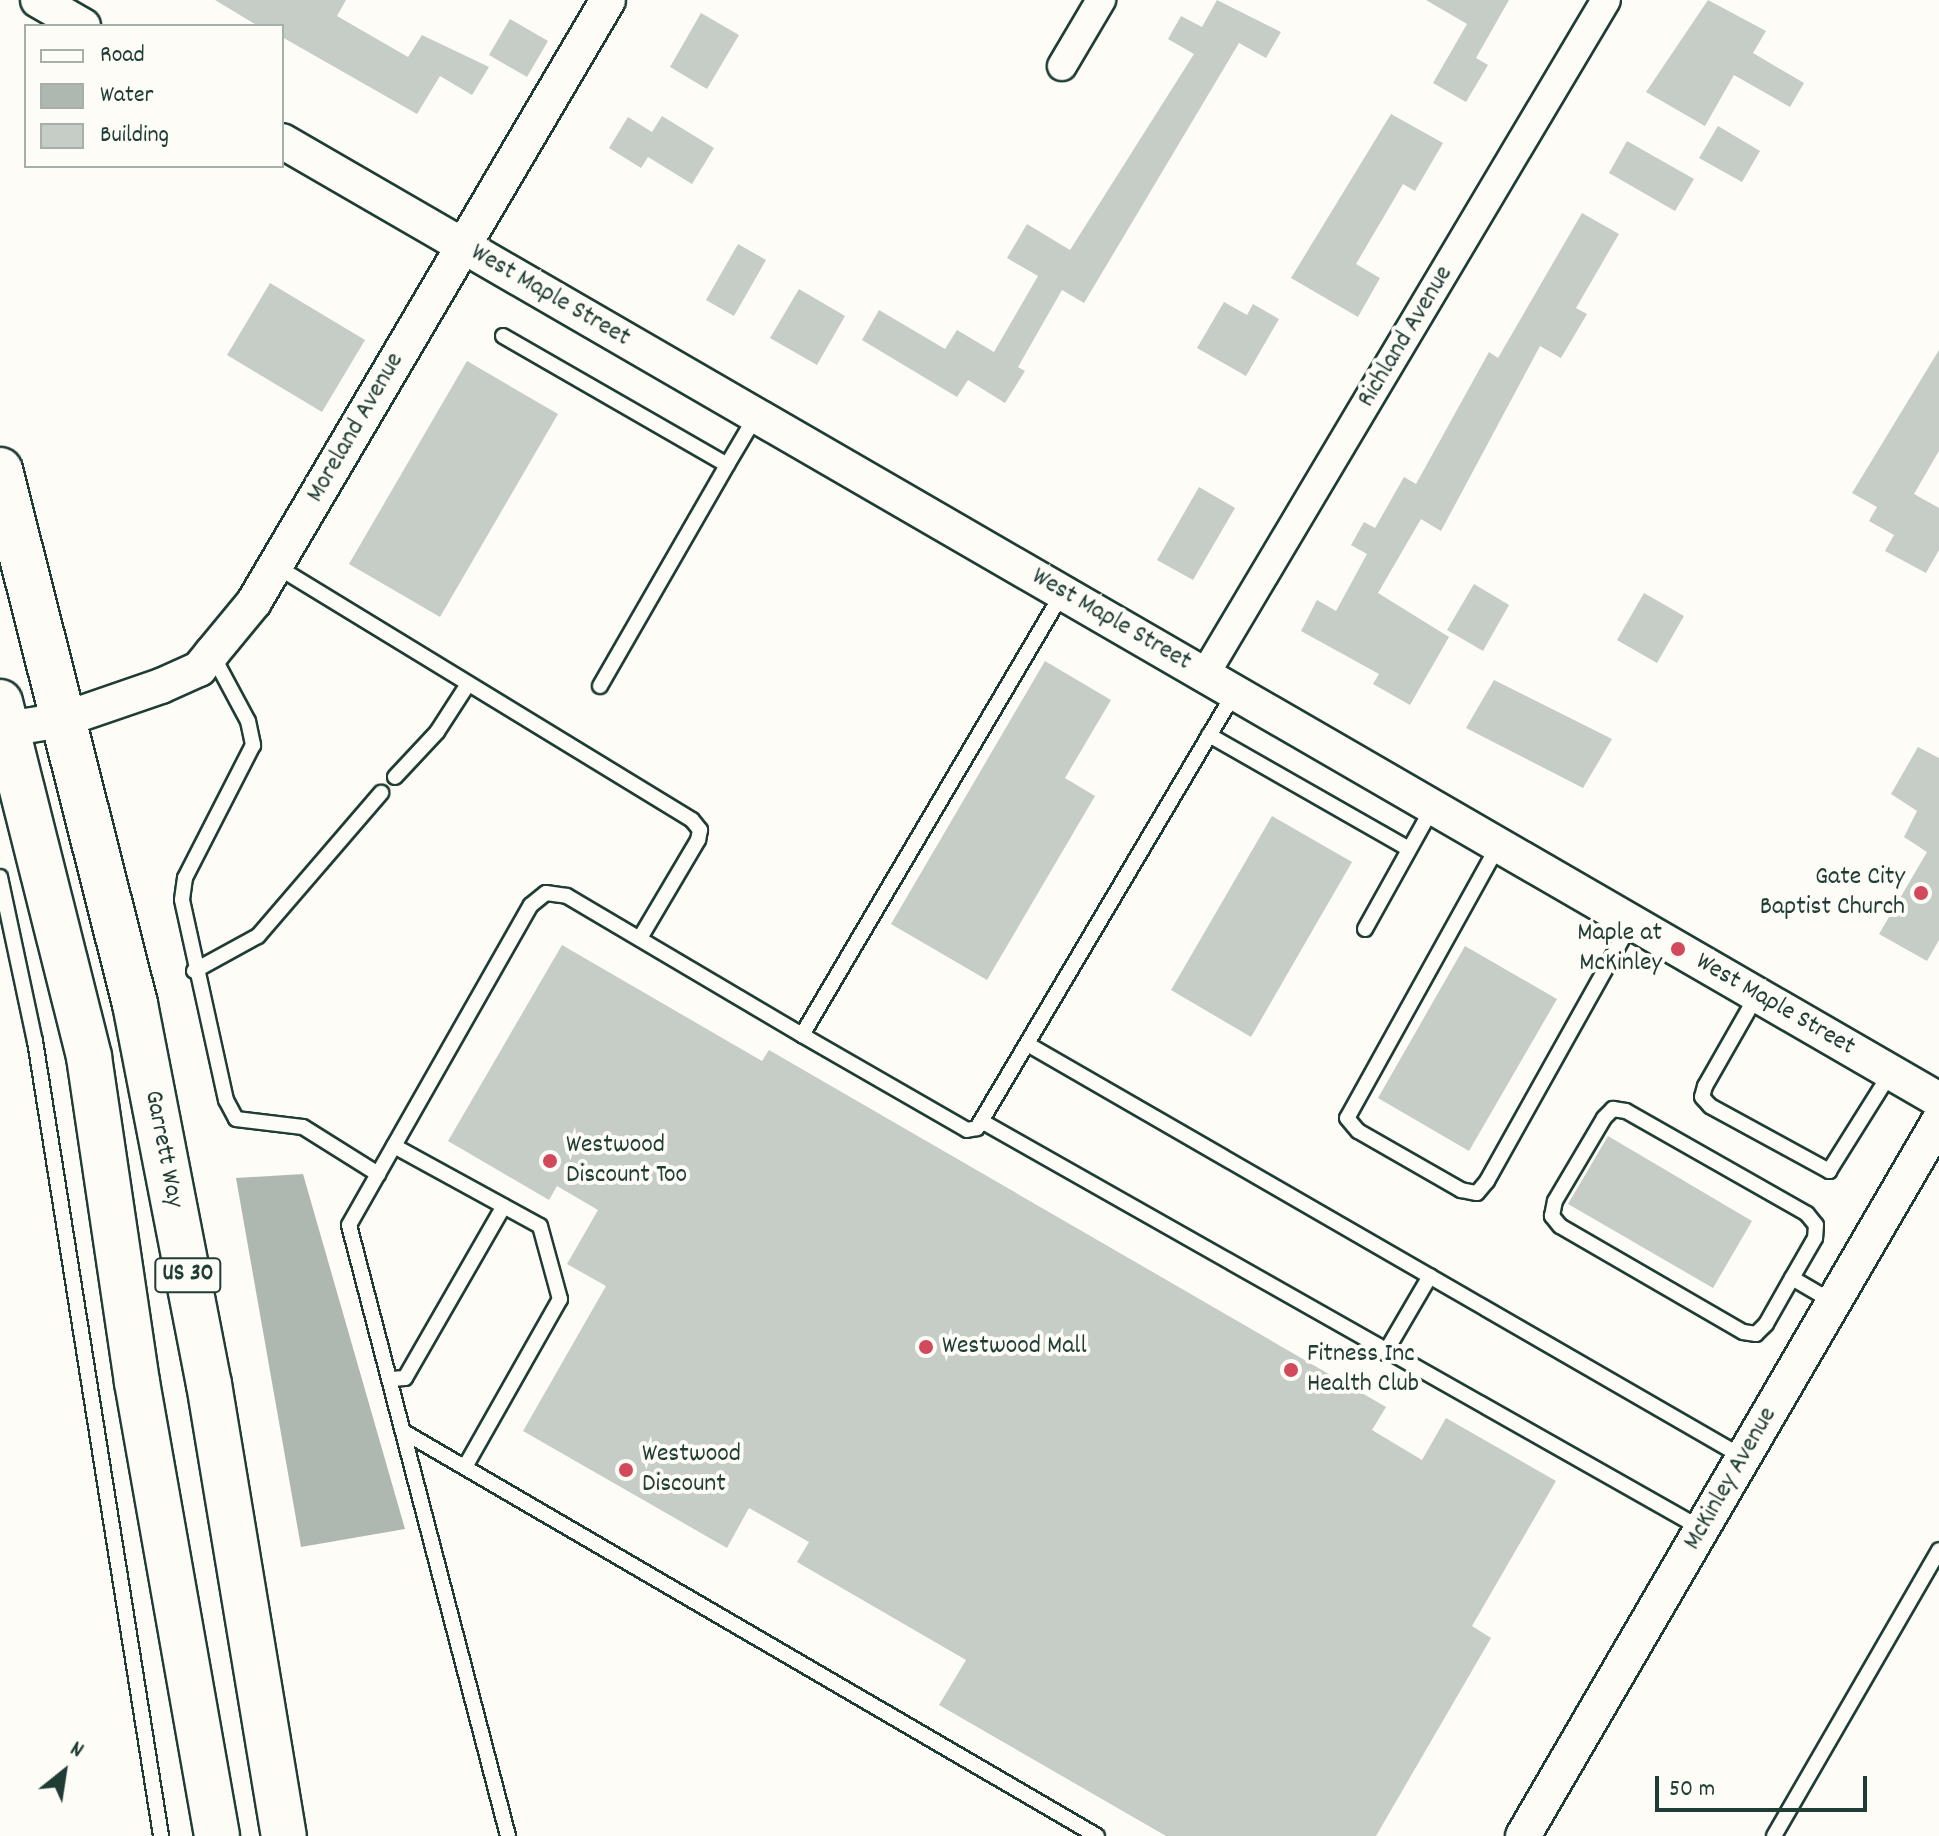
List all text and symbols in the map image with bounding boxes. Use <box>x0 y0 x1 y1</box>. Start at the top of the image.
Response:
legend <box>24 24 284 168</box>
text: Road <box>100 39 145 73</box>
text: Water <box>100 79 153 113</box>
text: Building <box>100 119 169 153</box>
street label: West Maple Street <box>465 238 635 354</box>
street label: Richland Avenue <box>1352 261 1460 413</box>
street label: Moreland Avenue <box>301 348 411 508</box>
street label: West Maple Street <box>1026 562 1196 678</box>
place label: Gate City Baptist Church <box>1760 862 1905 924</box>
marker: Gate City Baptist Church <box>1912 884 1930 902</box>
place label: Maple at McKinley <box>1577 918 1662 980</box>
marker: Maple at McKinley <box>1669 940 1687 958</box>
street label: West Maple Street <box>1690 947 1860 1063</box>
street label: Garrett Way <box>136 1088 190 1210</box>
place label: Westwood Discount Too <box>566 1130 687 1192</box>
marker: Westwood Discount Too <box>541 1152 559 1170</box>
road number: US 30 <box>154 1255 222 1295</box>
place label: Westwood Mall <box>942 1331 1087 1363</box>
marker: Westwood Mall <box>917 1338 935 1356</box>
place label: Fitness Inc Health Club <box>1307 1339 1419 1400</box>
marker: Fitness Inc Health Club <box>1282 1361 1300 1379</box>
street label: McKinley Avenue <box>1678 1402 1784 1556</box>
place label: Westwood Discount <box>642 1439 741 1500</box>
marker: Westwood Discount <box>617 1461 635 1479</box>
north arrow <box>24 1732 104 1812</box>
text: N <box>64 1735 89 1767</box>
scale bar <box>1659 1760 1871 1810</box>
text: 50 m <box>1669 1773 1715 1807</box>

